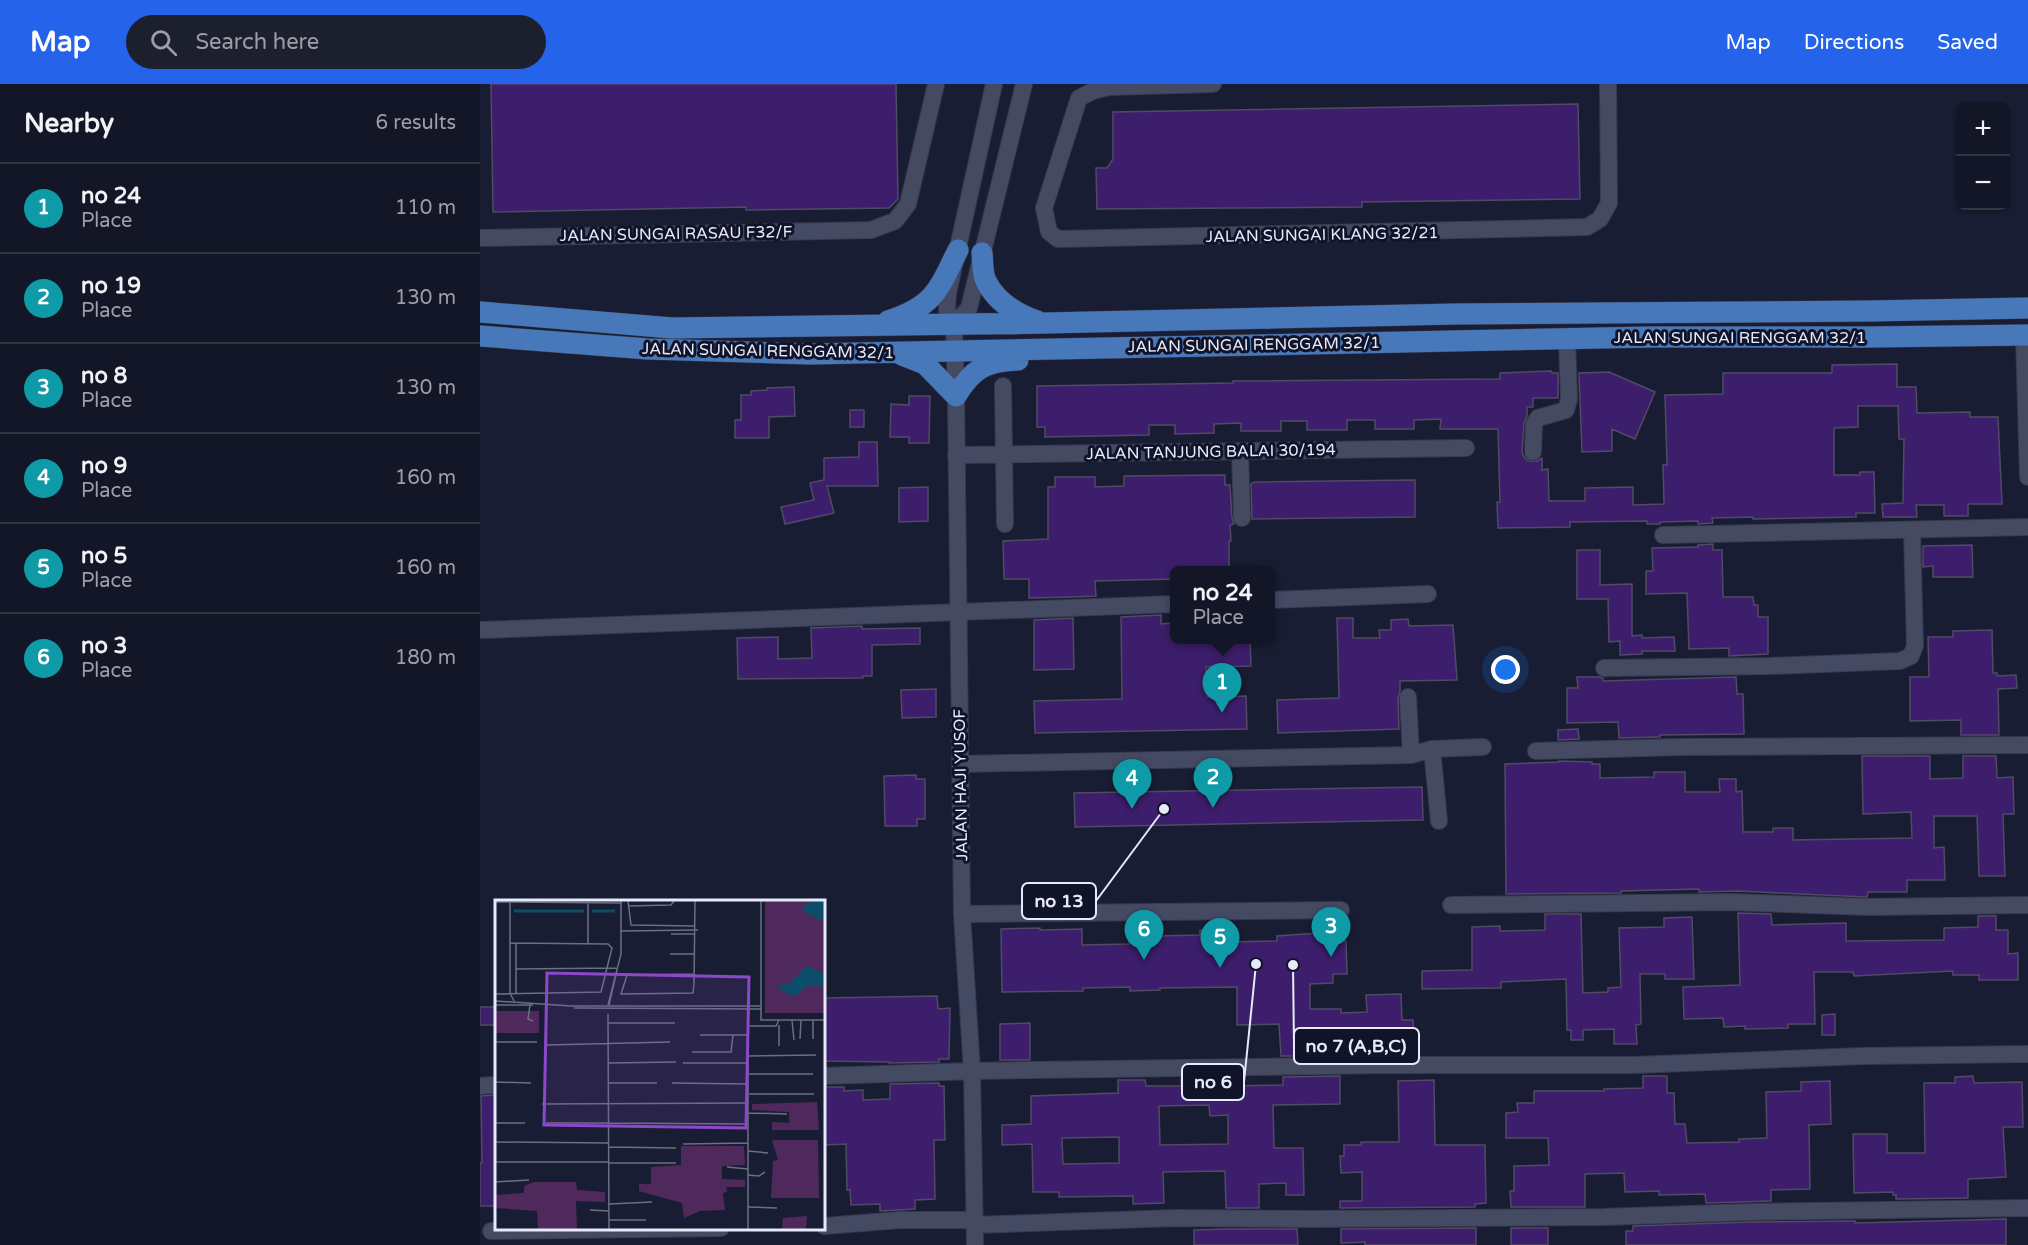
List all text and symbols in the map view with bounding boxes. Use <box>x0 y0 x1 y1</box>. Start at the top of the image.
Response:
search box <box>126 15 546 69</box>
text: Map <box>30 25 90 59</box>
icon: search <box>147 26 180 59</box>
text: Search here <box>195 29 319 55</box>
text: Map <box>1725 30 1771 55</box>
text: Directions <box>1804 30 1904 55</box>
text: Saved <box>1937 30 1998 55</box>
map controls <box>1956 102 2010 210</box>
button: + <box>1956 102 2010 156</box>
text: Nearby <box>24 108 114 139</box>
text: 6 results <box>376 111 456 135</box>
button: − <box>1956 156 2010 210</box>
text: no 24 <box>81 183 141 209</box>
text: 1 <box>37 196 50 220</box>
text: 110 m <box>395 196 456 220</box>
text: Place <box>81 209 132 233</box>
street label: JALAN SUNGAI RASAU F32/F <box>560 222 793 246</box>
street label: JALAN SUNGAI KLANG 32/21 <box>1205 223 1439 247</box>
text: no 19 <box>81 273 141 299</box>
text: 2 <box>37 286 50 310</box>
text: 130 m <box>395 286 456 310</box>
text: Place <box>81 299 132 323</box>
street label: JALAN SUNGAI RENGGAM 32/1 <box>1614 328 1866 348</box>
street label: JALAN SUNGAI RENGGAM 32/1 <box>1128 333 1380 357</box>
street label: JALAN SUNGAI RENGGAM 32/1 <box>642 339 894 363</box>
text: no 8 <box>81 363 127 389</box>
text: 3 <box>37 376 50 400</box>
text: 130 m <box>395 376 456 400</box>
text: Place <box>81 389 132 413</box>
street label: JALAN TANJUNG BALAI 30/194 <box>1086 440 1336 464</box>
text: no 9 <box>81 453 127 479</box>
text: 4 <box>37 466 50 490</box>
text: 160 m <box>395 466 456 490</box>
text: Place <box>81 479 132 503</box>
text: no 5 <box>81 543 127 569</box>
text: 5 <box>37 556 50 580</box>
text: 160 m <box>395 556 456 580</box>
popup <box>1170 566 1275 644</box>
text: Place <box>81 569 132 593</box>
text: no 24 <box>1192 580 1253 606</box>
text: Place <box>1192 606 1244 630</box>
text: no 3 <box>81 633 127 659</box>
text: 6 <box>37 646 50 670</box>
text: 180 m <box>395 646 456 670</box>
your location <box>1491 655 1520 684</box>
text: Place <box>81 659 132 683</box>
pin: 1 <box>1202 664 1242 713</box>
street label: JALAN HAJI YUSOF <box>950 708 972 861</box>
pin: 2 <box>1194 758 1232 808</box>
pin: 4 <box>1112 760 1152 809</box>
callout: no 13 <box>1022 883 1096 919</box>
text: no 13 <box>1034 890 1084 912</box>
inset map <box>495 900 825 1230</box>
pin: 3 <box>1312 908 1350 957</box>
pin: 6 <box>1124 910 1164 960</box>
pin: 5 <box>1200 918 1240 968</box>
callout: no 7 (A,B,C) <box>1294 1028 1419 1064</box>
text: no 7 (A,B,C) <box>1306 1035 1407 1057</box>
callout: no 6 <box>1182 1064 1244 1100</box>
text: no 6 <box>1194 1071 1232 1093</box>

